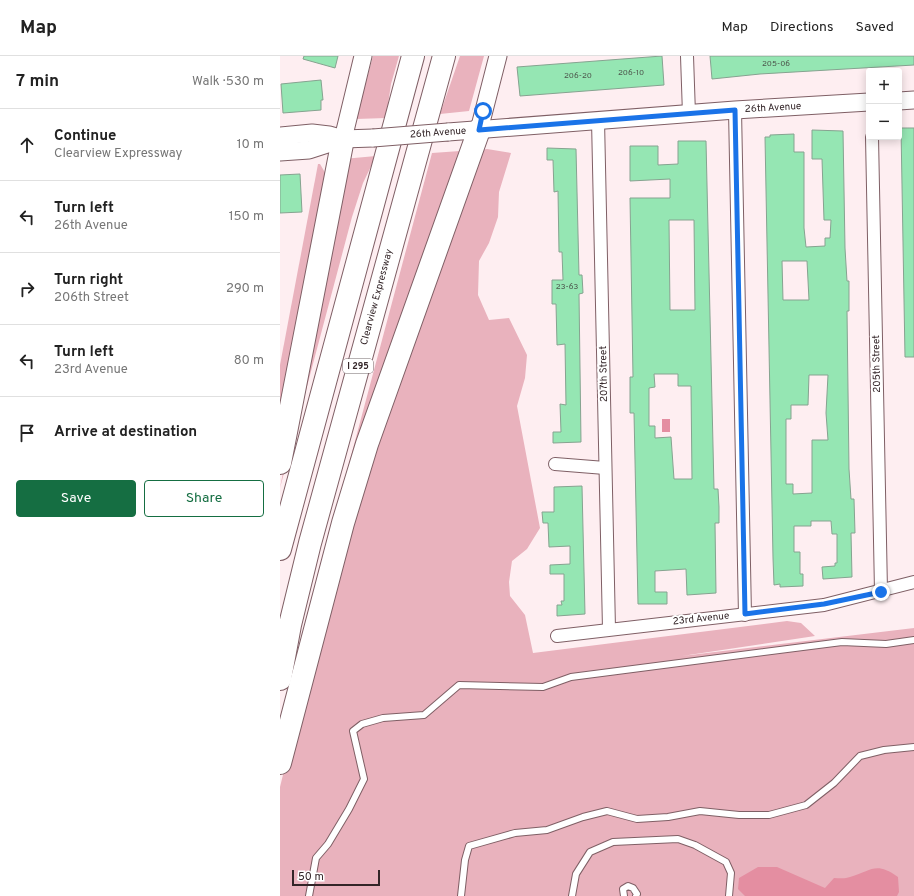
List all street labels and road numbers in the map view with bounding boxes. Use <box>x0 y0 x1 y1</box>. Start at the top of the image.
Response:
street label: 26th Avenue <box>744 100 802 116</box>
street label: 26th Avenue <box>409 125 467 141</box>
street label: Clearview Expressway <box>358 248 396 346</box>
street label: 205th Street <box>870 335 884 393</box>
street label: 207th Street <box>597 346 611 402</box>
road number: I 295 <box>343 359 373 373</box>
street label: 23rd Avenue <box>672 610 730 628</box>

